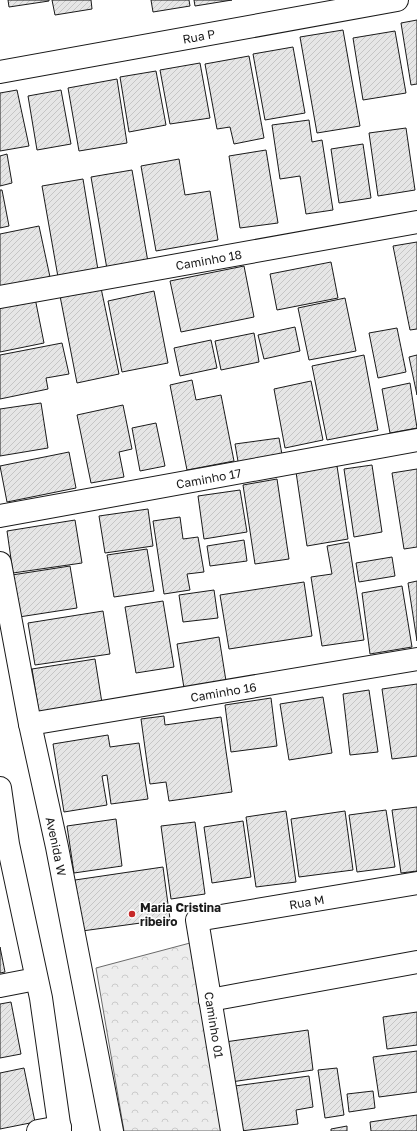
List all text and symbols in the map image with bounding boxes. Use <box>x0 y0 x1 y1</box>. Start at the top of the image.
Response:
street label: Rua P <box>181 26 216 46</box>
street label: Caminho 18 <box>174 246 243 273</box>
street label: Caminho 17 <box>175 465 242 491</box>
street label: Caminho 16 <box>189 679 258 704</box>
street label: Avenida W <box>43 815 70 878</box>
street label: Rua M <box>288 891 325 912</box>
place label: Maria Cristina ribeiro <box>140 900 221 929</box>
marker: Maria Cristina ribeiro <box>127 909 137 919</box>
street label: Caminho 01 <box>201 991 227 1059</box>

